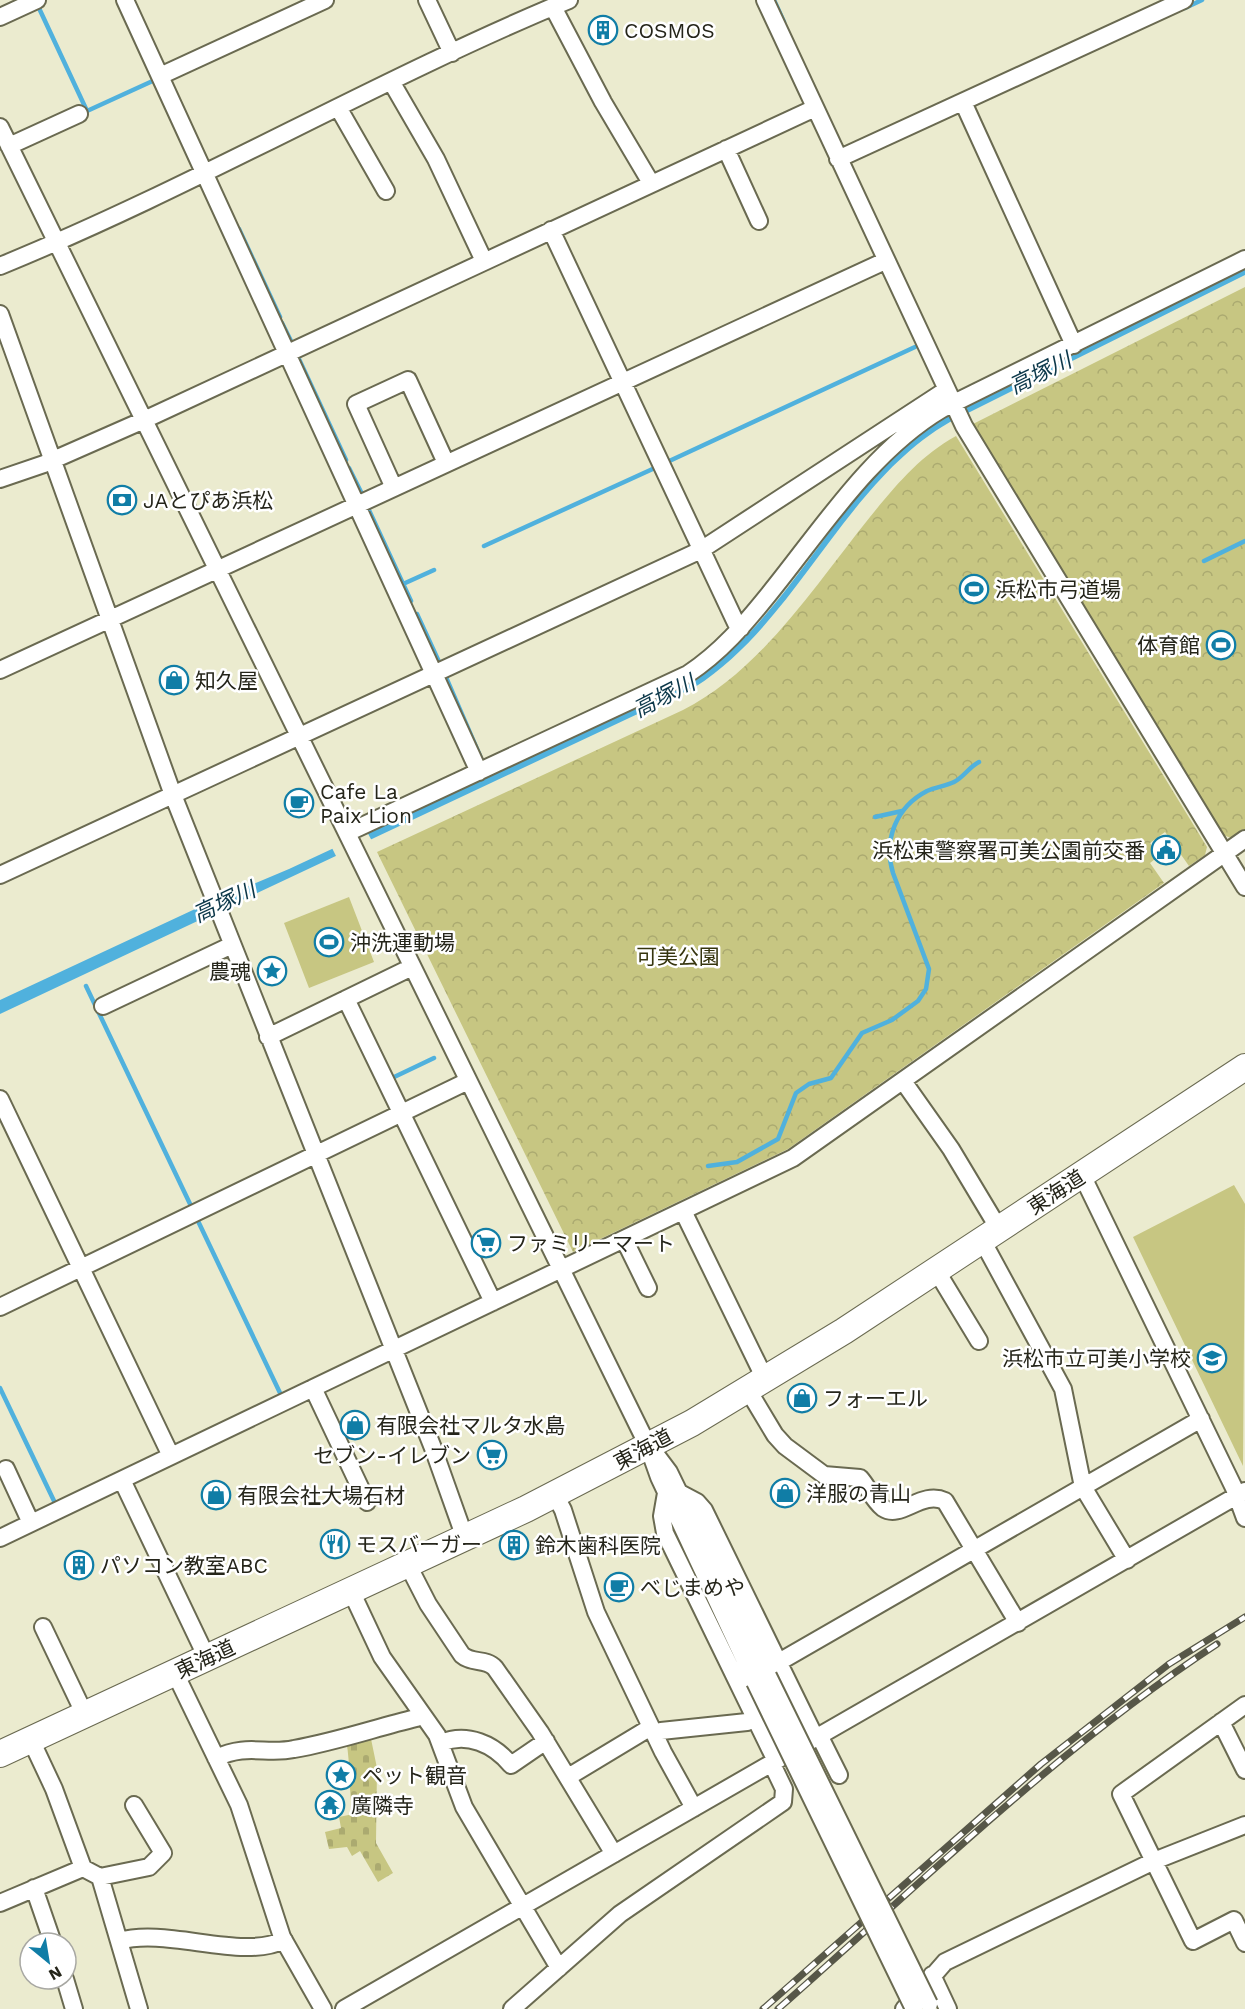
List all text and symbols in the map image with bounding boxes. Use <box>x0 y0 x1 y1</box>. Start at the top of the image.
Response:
building icon: COSMOS <box>587 14 619 46</box>
place label: COSMOS <box>624 18 715 43</box>
water label: 高塚川 <box>1005 346 1077 399</box>
bank icon: JAとぴあ浜松 <box>106 484 138 516</box>
place label: JAとぴあ浜松 <box>143 488 273 513</box>
sports icon: 浜松市弓道場 <box>958 573 990 605</box>
place label: 浜松市弓道場 <box>995 577 1121 602</box>
sports icon: 体育館 <box>1205 629 1237 661</box>
place label: 体育館 <box>1137 633 1200 658</box>
shop icon: 知久屋 <box>158 664 190 696</box>
place label: 知久屋 <box>195 668 258 693</box>
water label: 高塚川 <box>629 669 701 722</box>
place label: Cafe La Paix Lion <box>320 779 412 828</box>
cafe icon: Cafe La Paix Lion <box>283 787 315 819</box>
public building icon: 浜松東警察署可美公園前交番 <box>1150 834 1182 866</box>
place label: 浜松東警察署可美公園前交番 <box>872 838 1145 863</box>
water label: 高塚川 <box>189 876 261 927</box>
sports icon: 沖洗運動場 <box>313 926 345 958</box>
place label: 沖洗運動場 <box>350 930 455 955</box>
park label: 可美公園 <box>636 944 720 969</box>
place icon: 農魂 <box>256 955 288 987</box>
place label: 農魂 <box>209 959 251 984</box>
street label: 東海道 <box>1023 1164 1089 1220</box>
supermarket icon: ファミリーマート <box>470 1227 502 1259</box>
place label: ファミリーマート <box>507 1231 675 1256</box>
school or university icon: 浜松市立可美小学校 <box>1196 1342 1228 1374</box>
place label: 浜松市立可美小学校 <box>1002 1346 1191 1371</box>
shop icon: フォーエル <box>786 1382 818 1414</box>
place label: フォーエル <box>823 1386 928 1411</box>
shop icon: 有限会社マルタ水島 <box>339 1409 371 1441</box>
place label: 有限会社マルタ水島 <box>376 1413 565 1438</box>
street label: 東海道 <box>609 1423 677 1475</box>
supermarket icon: セブン-イレブン <box>476 1439 508 1471</box>
place label: セブン-イレブン <box>313 1443 471 1468</box>
shop icon: 洋服の青山 <box>769 1477 801 1509</box>
shop icon: 有限会社大場石材 <box>200 1479 232 1511</box>
place label: 洋服の青山 <box>806 1481 911 1506</box>
place label: 有限会社大場石材 <box>237 1483 405 1508</box>
restaurant icon: モスバーガー <box>319 1528 351 1560</box>
building icon: 鈴木歯科医院 <box>498 1529 530 1561</box>
place label: モスバーガー <box>356 1532 482 1557</box>
place label: 鈴木歯科医院 <box>535 1533 661 1558</box>
building icon: パソコン教室ABC <box>63 1549 95 1581</box>
place label: パソコン教室ABC <box>100 1553 268 1578</box>
cafe icon: べじまめや <box>603 1571 635 1603</box>
place label: べじまめや <box>640 1575 745 1600</box>
street label: 東海道 <box>171 1634 239 1684</box>
place icon: ペット観音 <box>325 1759 357 1791</box>
place label: ペット観音 <box>362 1763 467 1788</box>
temple icon: 廣隣寺 <box>314 1789 346 1821</box>
place label: 廣隣寺 <box>351 1793 414 1818</box>
north arrow <box>18 1931 78 1991</box>
text: N <box>45 1962 65 1985</box>

